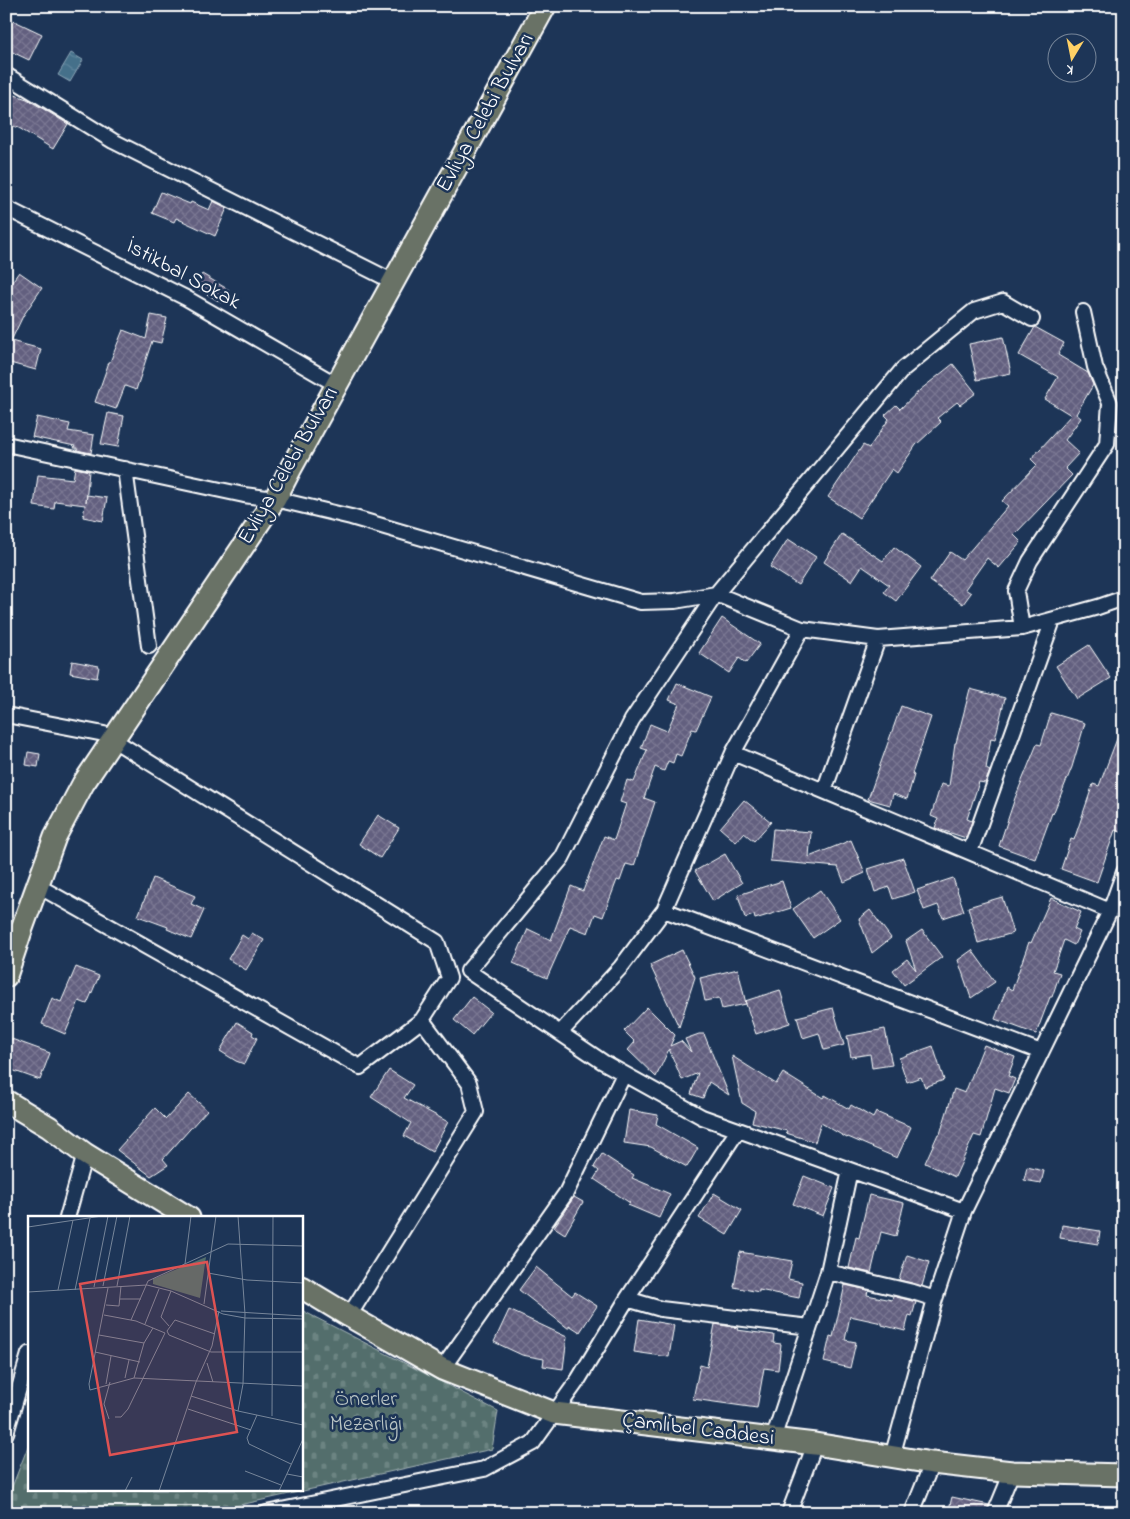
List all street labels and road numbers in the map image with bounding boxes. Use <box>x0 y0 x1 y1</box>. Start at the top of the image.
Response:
street label: Evliya Celebi Bulvarı <box>429 27 544 199</box>
street label: İstikbal Sokak <box>120 231 247 319</box>
street label: Evliya Celebi Bulvarı <box>231 381 348 552</box>
street label: Çamlıbel Caddesi <box>620 1405 776 1455</box>

